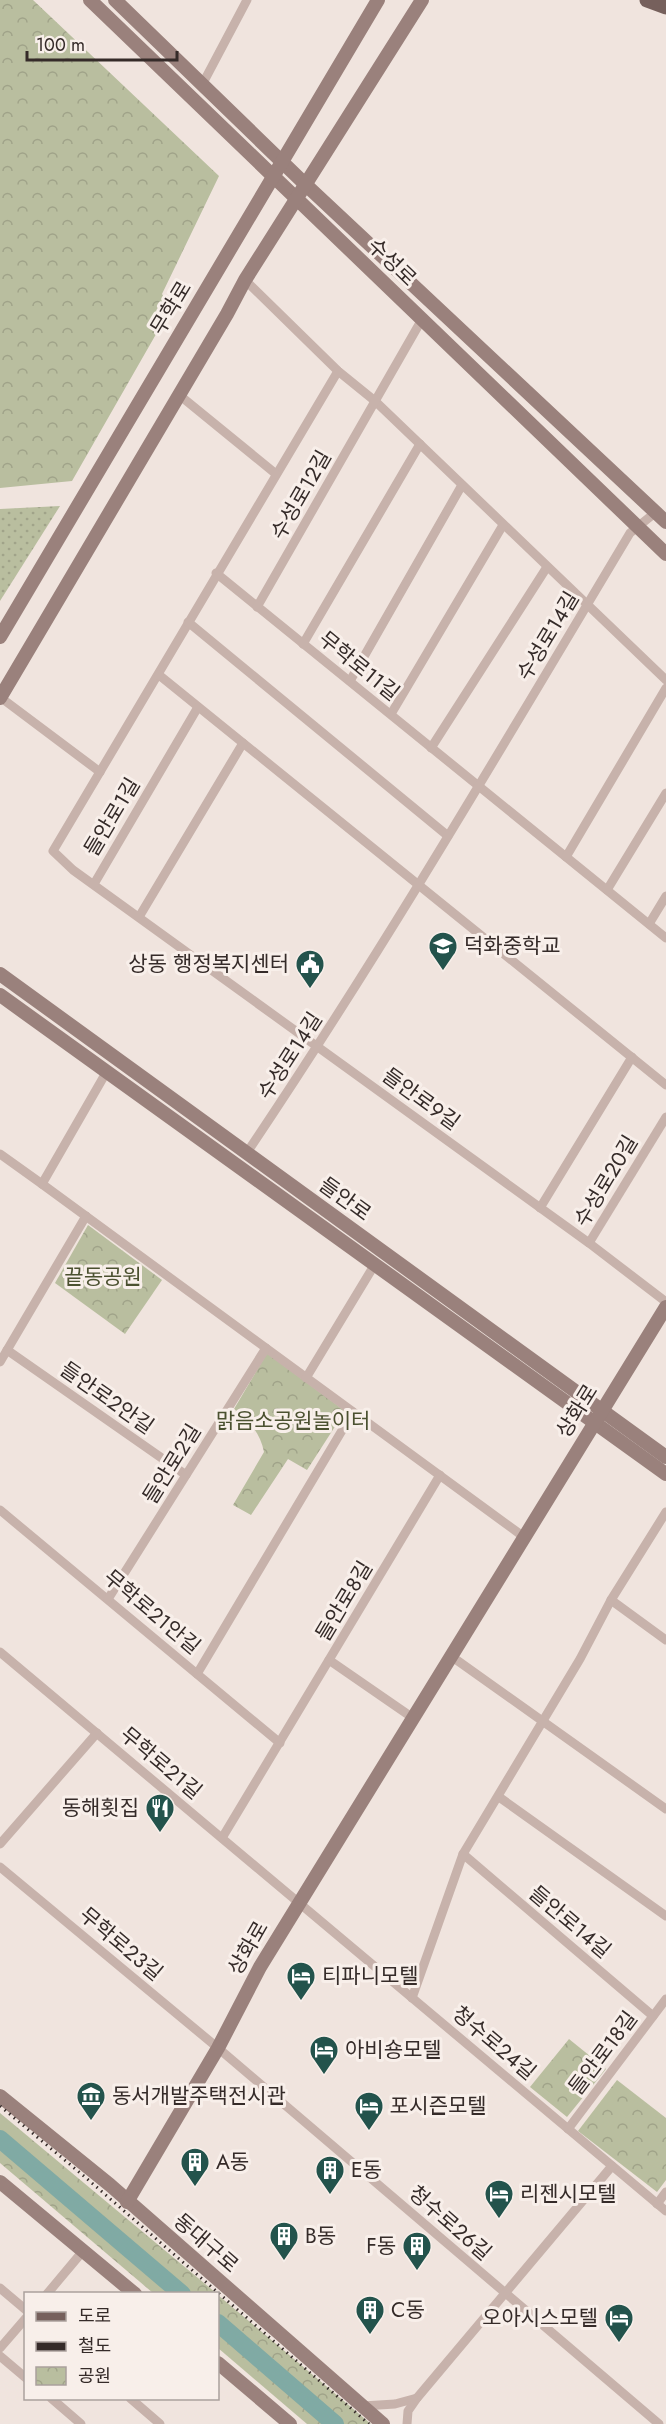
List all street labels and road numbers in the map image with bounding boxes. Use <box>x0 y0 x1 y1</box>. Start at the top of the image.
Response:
street label: 수성로 <box>361 231 423 293</box>
street label: 무학로 <box>143 275 199 341</box>
street label: 수성로12길 <box>263 445 339 545</box>
street label: 수성로14길 <box>510 586 586 686</box>
street label: 무학로11길 <box>312 624 406 708</box>
street label: 들안로1길 <box>77 772 147 862</box>
street label: 수성로14길 <box>250 1006 330 1106</box>
street label: 들안로9길 <box>376 1061 466 1137</box>
street label: 수성로20길 <box>567 1130 645 1232</box>
street label: 들안로 <box>313 1170 377 1228</box>
street label: 들안로2안길 <box>54 1355 160 1441</box>
street label: 상화로 <box>549 1378 605 1444</box>
street label: 들안로2길 <box>136 1418 208 1510</box>
street label: 들안로8길 <box>308 1555 380 1647</box>
street label: 무학로21안길 <box>97 1563 207 1661</box>
street label: 무학로21길 <box>114 1720 208 1806</box>
street label: 들안로14길 <box>522 1879 618 1965</box>
street label: 무학로23길 <box>73 1900 169 1988</box>
street label: 상화로 <box>221 1915 275 1981</box>
street label: 청수로24길 <box>445 1999 543 2087</box>
street label: 들안로18길 <box>561 2005 645 2101</box>
street label: 청수로26길 <box>402 2178 498 2268</box>
street label: 동대구로 <box>167 2206 245 2280</box>

